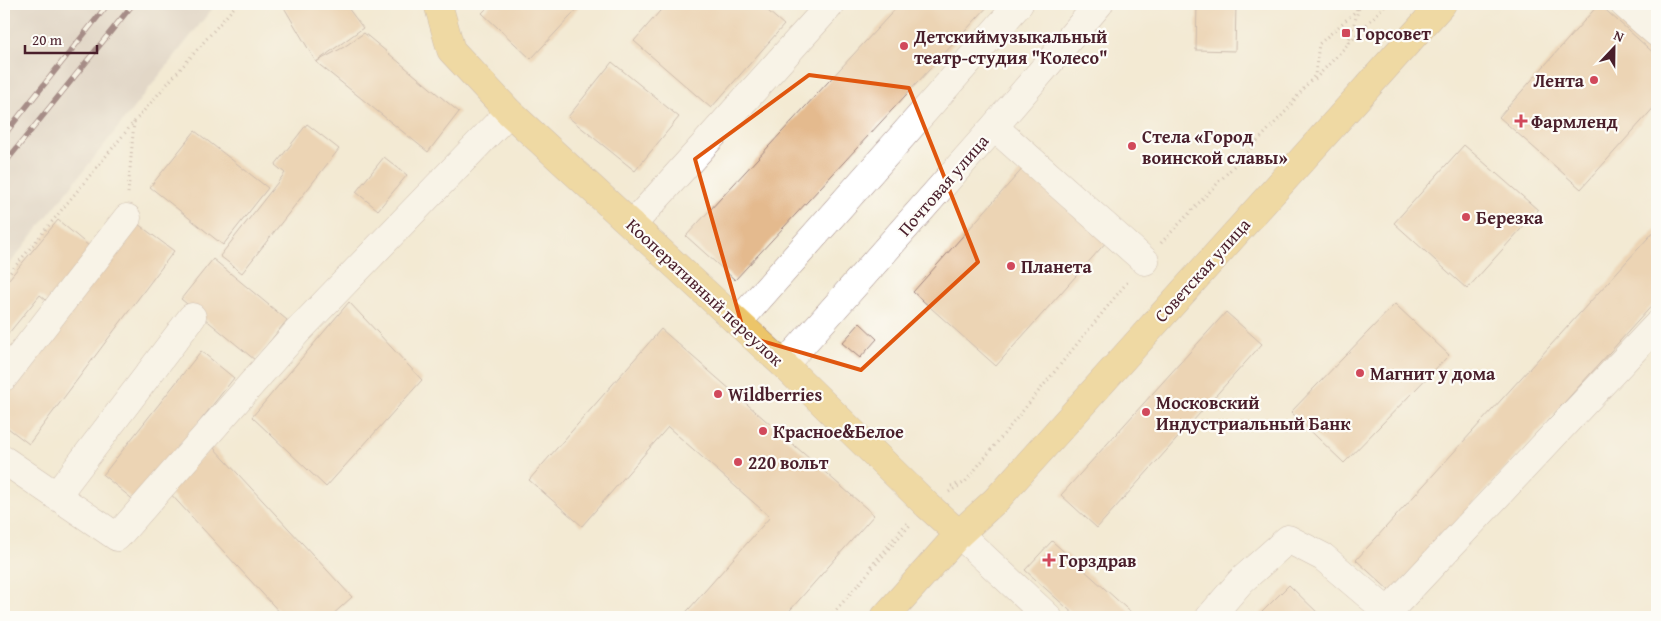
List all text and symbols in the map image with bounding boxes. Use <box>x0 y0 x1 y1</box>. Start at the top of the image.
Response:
place label: Горсовет <box>1356 20 1431 47</box>
scale bar <box>25 22 98 54</box>
north arrow <box>1588 22 1638 72</box>
place label: Детскиймузыкальный театр-студия "Колесо" <box>913 23 1108 71</box>
text: N <box>1611 25 1628 47</box>
marker: Горсовет <box>1340 27 1352 39</box>
text: 20 m <box>32 29 63 50</box>
marker: Детскиймузыкальный театр-студия "Колесо" <box>898 40 910 52</box>
place label: Лента <box>1533 67 1585 94</box>
marker: Лента <box>1588 74 1600 86</box>
place label: Фармленд <box>1531 108 1618 135</box>
marker: Фармленд <box>1515 115 1527 127</box>
place label: Стела «Город воинской славы» <box>1142 123 1288 171</box>
street label: Почтовая улица <box>891 128 995 242</box>
marker: Стела «Город воинской славы» <box>1126 140 1138 152</box>
place label: Березка <box>1476 204 1544 231</box>
street label: Советская улица <box>1148 211 1257 328</box>
marker: Березка <box>1460 211 1472 223</box>
street label: Кооперативный переулок <box>620 212 790 373</box>
place label: Планета <box>1021 253 1092 280</box>
marker: Планета <box>1005 260 1017 272</box>
place label: Магнит у дома <box>1370 360 1496 387</box>
marker: Магнит у дома <box>1354 367 1366 379</box>
place label: Wildberries <box>728 381 822 408</box>
marker: Wildberries <box>712 388 724 400</box>
place label: Московский Индустриальный Банк <box>1156 389 1351 437</box>
marker: Московский Индустриальный Банк <box>1140 406 1152 418</box>
place label: Красное&Белое <box>773 418 904 445</box>
marker: Красное&Белое <box>757 425 769 437</box>
place label: 220 вольт <box>748 449 829 476</box>
marker: 220 вольт <box>732 456 744 468</box>
place label: Горздрав <box>1059 547 1137 574</box>
marker: Горздрав <box>1043 554 1055 566</box>

